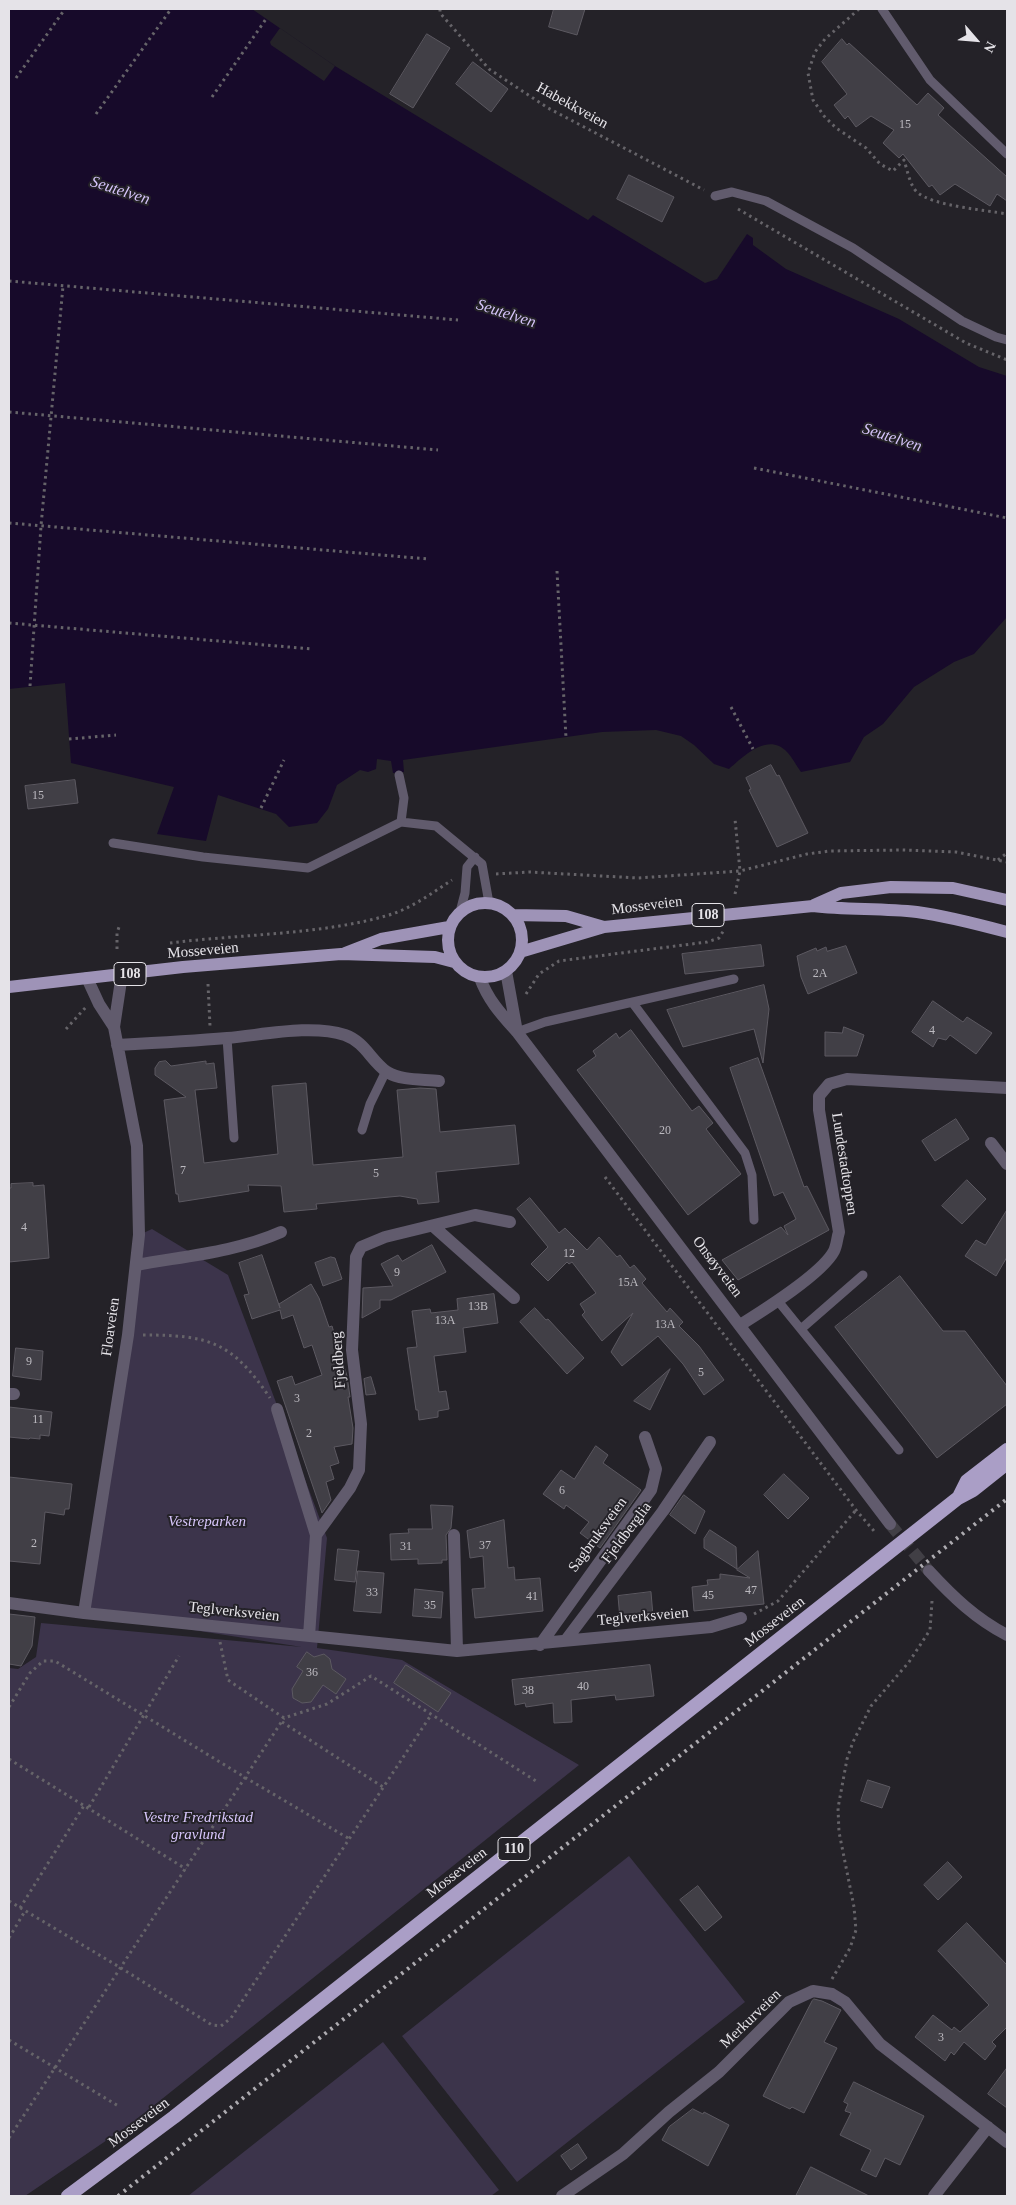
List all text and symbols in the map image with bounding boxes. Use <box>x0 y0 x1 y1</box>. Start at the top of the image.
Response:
north arrow <box>951 15 1001 65</box>
text: N <box>981 39 999 55</box>
street label: Habekkveien <box>533 79 611 133</box>
house number: 15 <box>899 118 911 132</box>
water label: Seutelven <box>88 172 152 210</box>
water label: Seutelven <box>474 295 538 333</box>
water label: Seutelven <box>860 419 924 457</box>
house number: 15 <box>32 789 44 803</box>
street label: Mosseveien <box>610 893 684 919</box>
road number: 108 <box>692 904 724 926</box>
street label: Mosseveien <box>167 939 239 963</box>
road number: 108 <box>114 962 146 986</box>
house number: 2A <box>813 967 827 981</box>
house number: 4 <box>929 1024 935 1038</box>
street label: Lundestadtoppen <box>827 1112 861 1216</box>
house number: 20 <box>659 1124 671 1138</box>
house number: 7 <box>180 1164 186 1178</box>
house number: 5 <box>373 1167 379 1181</box>
house number: 4 <box>21 1221 27 1235</box>
street label: Onsøyveien <box>688 1233 746 1301</box>
house number: 12 <box>563 1247 575 1261</box>
house number: 9 <box>394 1266 400 1280</box>
house number: 15A <box>618 1276 638 1290</box>
street label: Floaveien <box>98 1296 124 1358</box>
house number: 13B <box>468 1300 488 1314</box>
house number: 13A <box>435 1314 455 1328</box>
house number: 13A <box>655 1318 675 1332</box>
street label: Fjeldberg <box>328 1331 350 1389</box>
house number: 9 <box>26 1355 32 1369</box>
house number: 5 <box>698 1366 704 1380</box>
house number: 3 <box>294 1392 300 1406</box>
house number: 11 <box>32 1413 44 1427</box>
house number: 2 <box>306 1427 312 1441</box>
house number: 6 <box>559 1484 565 1498</box>
street label: Sagbruksveien <box>565 1494 631 1576</box>
street label: Fjeldberglia <box>598 1499 656 1567</box>
park label: Vestreparken <box>168 1513 246 1531</box>
house number: 2 <box>31 1537 37 1551</box>
house number: 37 <box>479 1539 491 1553</box>
house number: 31 <box>400 1540 412 1554</box>
house number: 47 <box>745 1584 757 1598</box>
house number: 33 <box>366 1586 378 1600</box>
house number: 45 <box>702 1589 714 1603</box>
house number: 41 <box>526 1590 538 1604</box>
street label: Mosseveien <box>741 1593 809 1651</box>
street label: Teglverksveien <box>188 1598 280 1626</box>
house number: 35 <box>424 1599 436 1613</box>
street label: Teglverksveien <box>597 1604 689 1630</box>
house number: 36 <box>306 1666 318 1680</box>
house number: 40 <box>577 1680 589 1694</box>
house number: 38 <box>522 1684 534 1698</box>
park label: Vestre Fredrikstad gravlund <box>143 1809 253 1844</box>
road number: 110 <box>498 1838 530 1860</box>
street label: Mosseveien <box>423 1844 491 1902</box>
street label: Merkurveien <box>717 1986 785 2052</box>
house number: 3 <box>938 2031 944 2045</box>
street label: Mosseveien <box>105 2094 173 2152</box>

